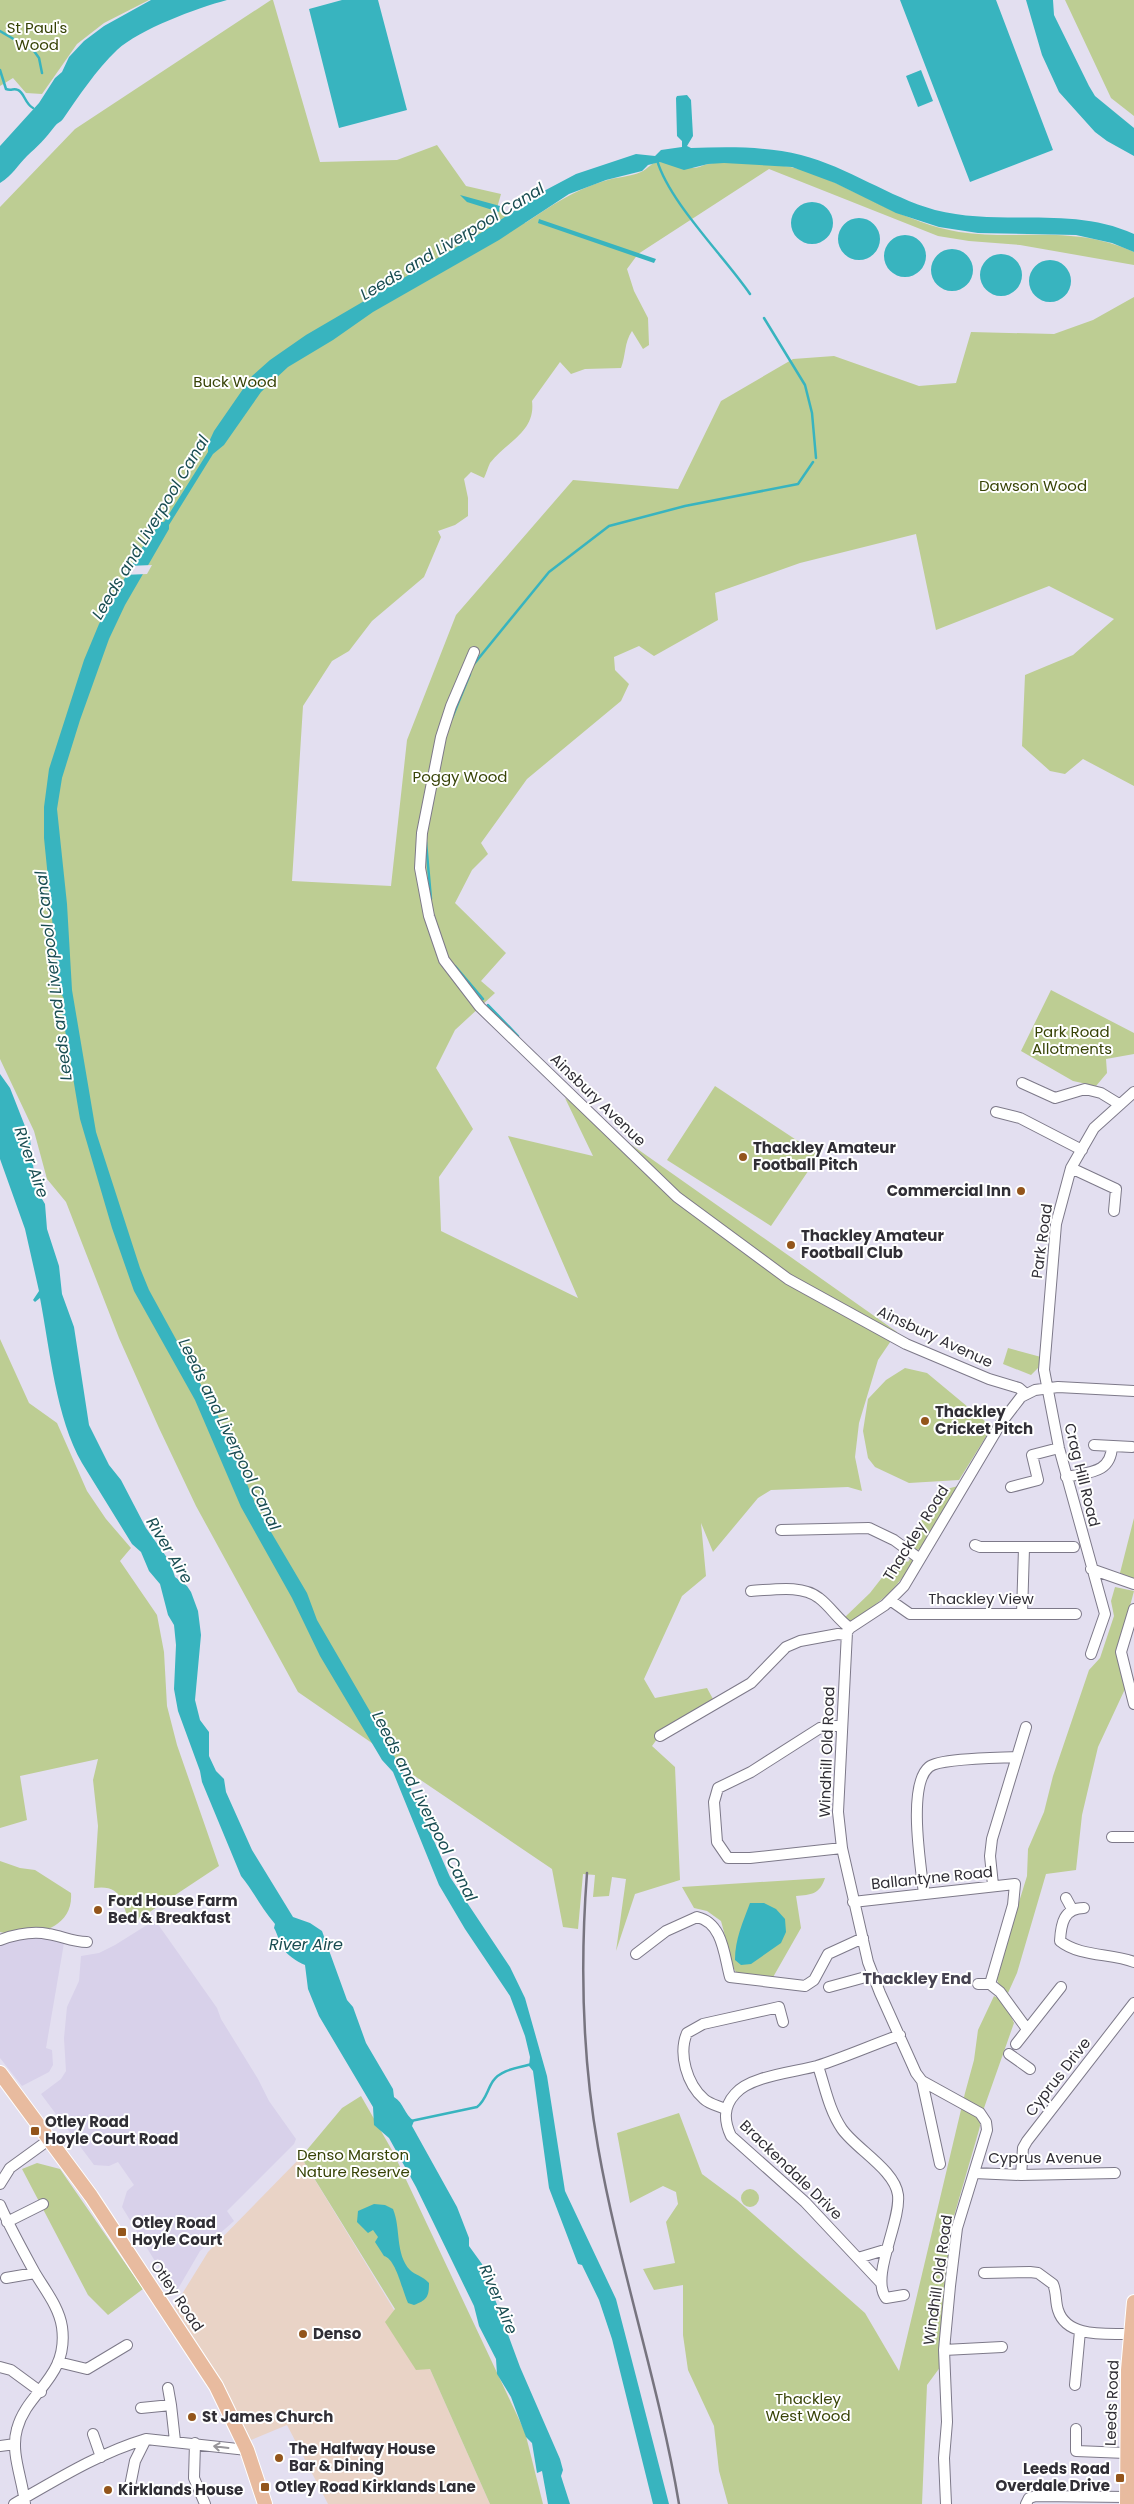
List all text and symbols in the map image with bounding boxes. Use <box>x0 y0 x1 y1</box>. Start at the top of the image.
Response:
park label: St Paul's Wood <box>7 17 67 55</box>
water label: Leeds and Liverpool Canal <box>356 177 549 306</box>
park label: Buck Wood <box>193 371 277 392</box>
water label: Leeds and Liverpool Canal <box>86 431 215 624</box>
park label: Dawson Wood <box>979 475 1087 496</box>
park label: Poggy Wood <box>413 766 508 787</box>
water label: Leeds and Liverpool Canal <box>29 870 78 1082</box>
park label: Park Road Allotments <box>1032 1021 1112 1059</box>
street label: Ainsbury Avenue <box>546 1049 651 1151</box>
water label: River Aire <box>9 1123 54 1201</box>
place label: Thackley Amateur Football Pitch <box>753 1137 896 1175</box>
marker: Thackley Amateur Football Pitch <box>737 1151 749 1163</box>
place label: Commercial Inn <box>887 1180 1011 1201</box>
marker: Commercial Inn <box>1015 1185 1027 1197</box>
street label: Park Road <box>1026 1202 1057 1280</box>
place label: Thackley Amateur Football Club <box>801 1225 944 1263</box>
marker: Thackley Amateur Football Club <box>785 1239 797 1251</box>
street label: Ainsbury Avenue <box>874 1301 996 1373</box>
water label: Leeds and Liverpool Canal <box>173 1334 286 1534</box>
place label: Thackley Cricket Pitch <box>935 1401 1033 1439</box>
marker: Thackley Cricket Pitch <box>919 1415 931 1427</box>
street label: Crag Hill Road <box>1059 1421 1105 1529</box>
street label: Thackley Road <box>878 1481 953 1585</box>
water label: River Aire <box>141 1513 199 1588</box>
street label: Thackley View <box>928 1588 1034 1609</box>
street label: Windhill Old Road <box>814 1686 839 1818</box>
water label: Leeds and Liverpool Canal <box>366 1707 483 1906</box>
street label: Ballantyne Road <box>870 1861 994 1894</box>
place label: Ford House Farm Bed & Breakfast <box>108 1890 238 1928</box>
marker: Ford House Farm Bed & Breakfast <box>92 1904 104 1916</box>
water label: River Aire <box>269 1933 343 1956</box>
district label: Thackley End <box>862 1967 972 1990</box>
street label: Cyprus Drive <box>1020 2033 1095 2121</box>
place label: Otley Road Hoyle Court Road <box>45 2111 178 2149</box>
street label: Brackendale Drive <box>735 2115 847 2224</box>
marker: Otley Road Hoyle Court Road <box>29 2125 41 2137</box>
park label: Denso Marston Nature Reserve <box>296 2144 410 2182</box>
street label: Cyprus Avenue <box>988 2147 1102 2168</box>
place label: Otley Road Hoyle Court <box>132 2212 222 2250</box>
street label: Windhill Old Road <box>918 2213 957 2346</box>
marker: Otley Road Hoyle Court <box>116 2226 128 2238</box>
street label: Otley Road <box>146 2256 209 2335</box>
water label: River Aire <box>474 2261 524 2338</box>
place label: Denso <box>313 2323 362 2344</box>
marker: Denso <box>297 2328 309 2340</box>
street label: Leeds Road <box>1100 2360 1123 2446</box>
park label: Thackley West Wood <box>765 2388 851 2426</box>
place label: St James Church <box>202 2406 333 2427</box>
marker: St James Church <box>186 2411 198 2423</box>
place label: The Halfway House Bar & Dining <box>289 2438 435 2476</box>
one-way arrow <box>213 2442 229 2452</box>
marker: The Halfway House Bar & Dining <box>273 2452 285 2464</box>
place label: Leeds Road Overdale Drive <box>996 2458 1110 2496</box>
marker: Leeds Road Overdale Drive <box>1114 2472 1126 2484</box>
place label: Otley Road Kirklands Lane <box>275 2476 476 2497</box>
place label: Kirklands House <box>118 2479 243 2500</box>
marker: Otley Road Kirklands Lane <box>259 2481 271 2493</box>
marker: Kirklands House <box>102 2484 114 2496</box>

